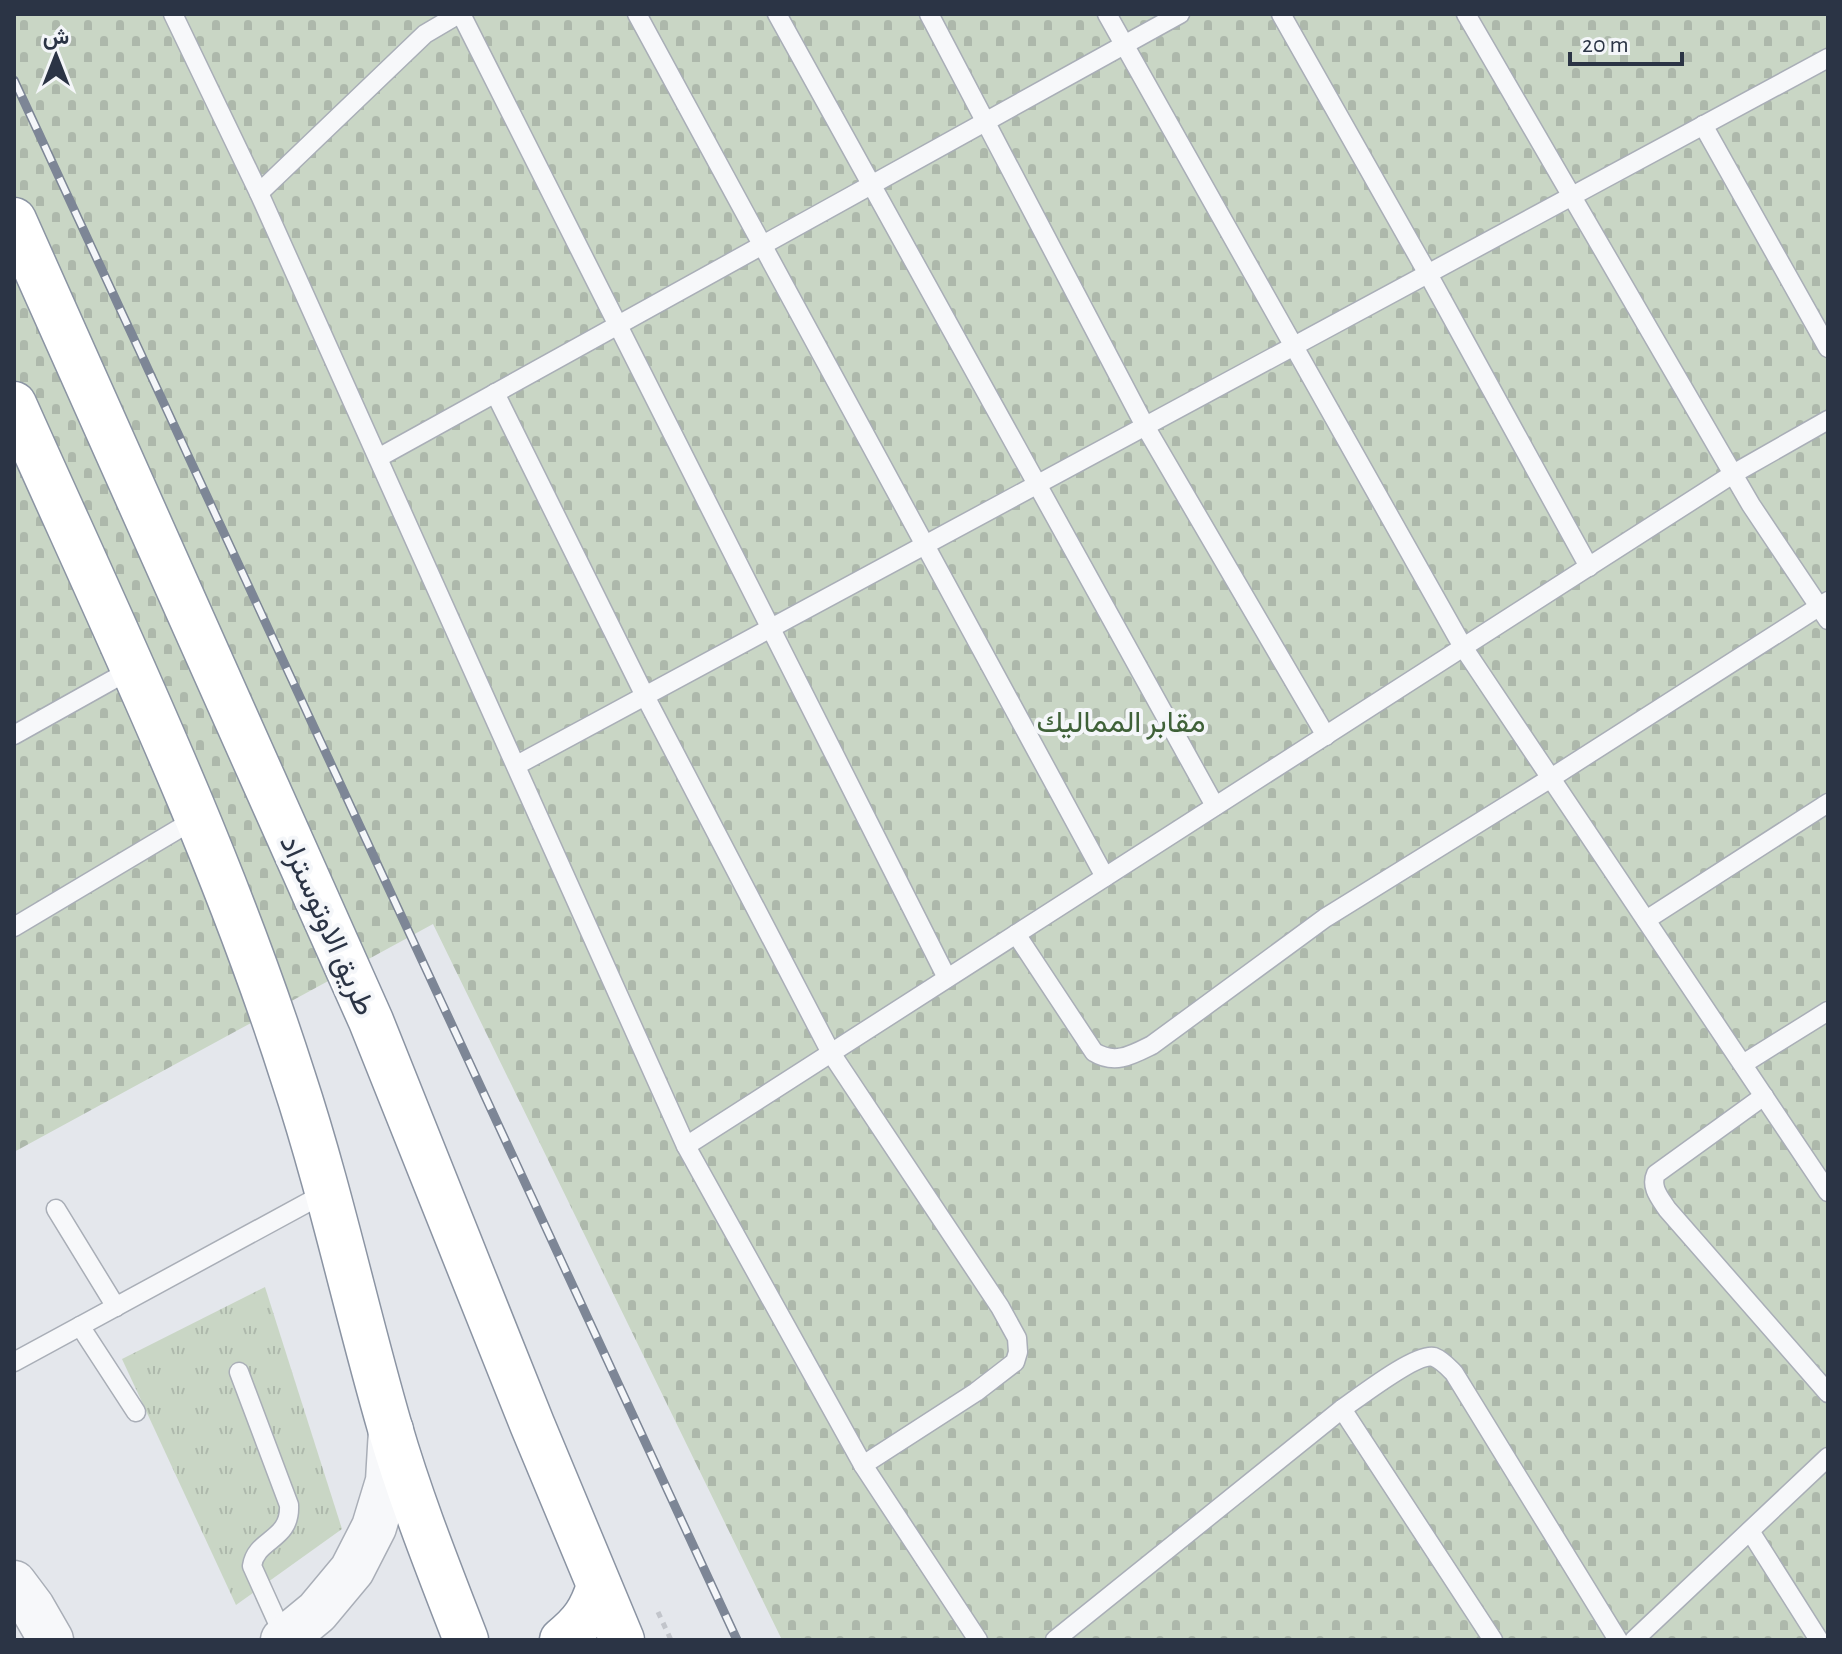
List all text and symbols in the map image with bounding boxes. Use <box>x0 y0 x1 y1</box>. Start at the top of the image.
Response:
north arrow <box>16 16 96 96</box>
scale bar <box>1570 16 1682 66</box>
text: ش <box>43 26 69 50</box>
text: 20 m <box>1582 33 1629 57</box>
park label: مقابر المماليك <box>1037 708 1205 740</box>
street label: طريق الاوتوستراد <box>272 831 380 1021</box>

